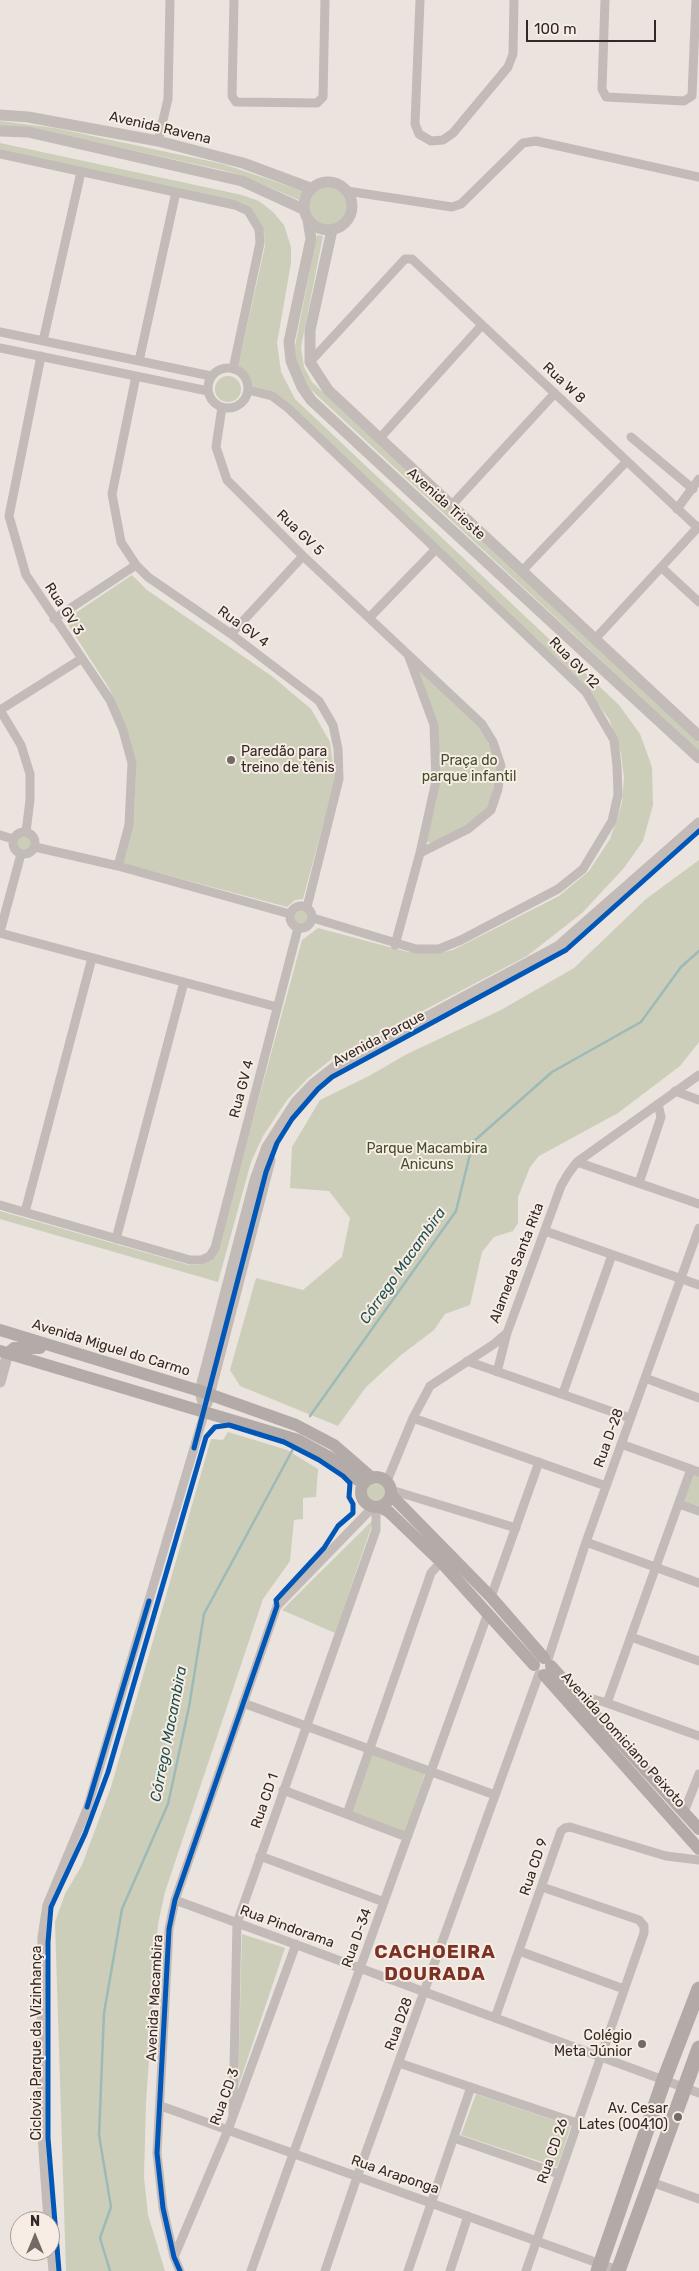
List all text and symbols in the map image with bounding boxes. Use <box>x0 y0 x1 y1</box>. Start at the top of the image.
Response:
scale bar <box>529 10 659 42</box>
text: 100 m <box>534 20 576 38</box>
street label: Avenida Ravena <box>107 108 213 148</box>
street label: Rua W 8 <box>539 359 589 407</box>
street label: Avenida Trieste <box>403 464 489 544</box>
street label: Rua GV 5 <box>273 507 327 559</box>
street label: Rua GV 3 <box>41 580 87 638</box>
street label: Rua GV 4 <box>214 603 272 651</box>
street label: Rua GV 12 <box>545 634 603 692</box>
place label: Paredão para treino de tênis <box>241 744 335 776</box>
park label: Praça do parque infantil <box>422 753 516 786</box>
marker: Paredão para treino de tênis <box>225 754 237 766</box>
street label: Avenida Parque <box>330 1008 428 1070</box>
street label: Rua GV 4 <box>226 1058 258 1120</box>
park label: Parque Macambira Anicuns <box>366 1141 488 1174</box>
street label: Alameda Santa Rita <box>486 1200 548 1326</box>
water label: Córrego Macambira <box>356 1204 450 1328</box>
street label: Avenida Miguel do Carmo <box>30 1316 192 1380</box>
street label: Rua D-28 <box>591 1406 627 1470</box>
water label: Córrego Macambira <box>147 1665 191 1803</box>
street label: Avenida Domiciano Peixoto <box>558 1669 688 1811</box>
street label: Rua CD 1 <box>248 1771 282 1831</box>
street label: Rua CD 9 <box>516 1836 552 1898</box>
street label: Rua Pindorama <box>238 1902 336 1952</box>
street label: Rua D-34 <box>339 1906 375 1970</box>
street label: Avenida Macambira <box>143 1934 167 2062</box>
district label: CACHOEIRA DOURADA <box>373 1942 497 1986</box>
street label: Ciclovia Parque da Vizinhança <box>29 1946 45 2140</box>
street label: Rua D28 <box>382 1995 416 2053</box>
place label: Colégio Meta Júnior <box>554 2028 632 2060</box>
marker: Colégio Meta Júnior <box>636 2038 648 2050</box>
street label: Rua CD 3 <box>207 2066 243 2128</box>
place label: Av. Cesar Lates (00410) <box>579 2101 668 2134</box>
marker: Av. Cesar Lates (00410) <box>672 2111 684 2123</box>
street label: Rua CD 26 <box>534 2116 572 2186</box>
street label: Rua Araponga <box>349 2152 441 2198</box>
north arrow <box>10 2211 60 2261</box>
text: N <box>30 2213 40 2230</box>

